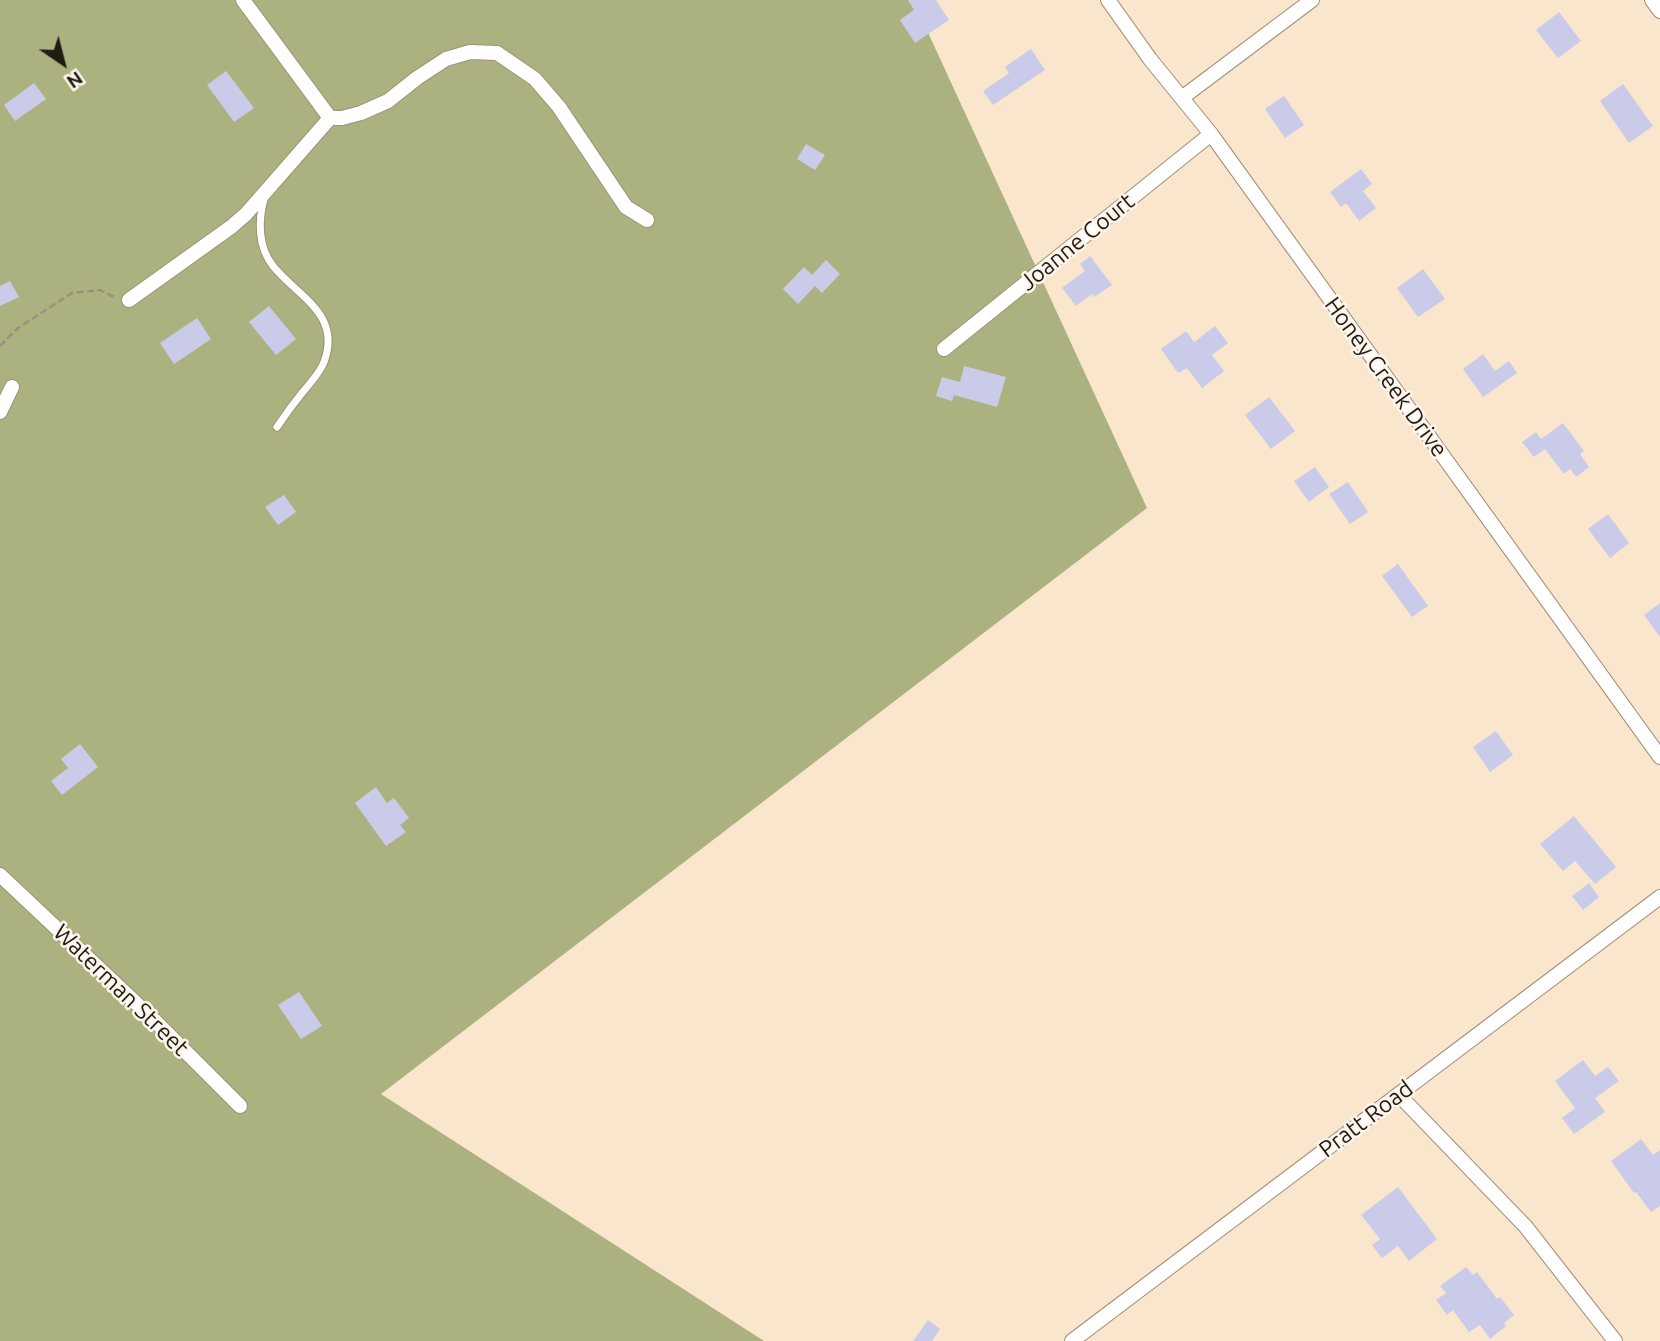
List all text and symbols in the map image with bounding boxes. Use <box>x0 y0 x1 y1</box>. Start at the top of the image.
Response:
north arrow <box>28 28 98 98</box>
text: N <box>63 67 87 93</box>
street label: Joanne Court <box>1014 187 1140 297</box>
street label: Honey Creek Drive <box>1319 292 1453 462</box>
street label: Waterman Street <box>48 918 194 1062</box>
street label: Pratt Road <box>1314 1075 1418 1163</box>

